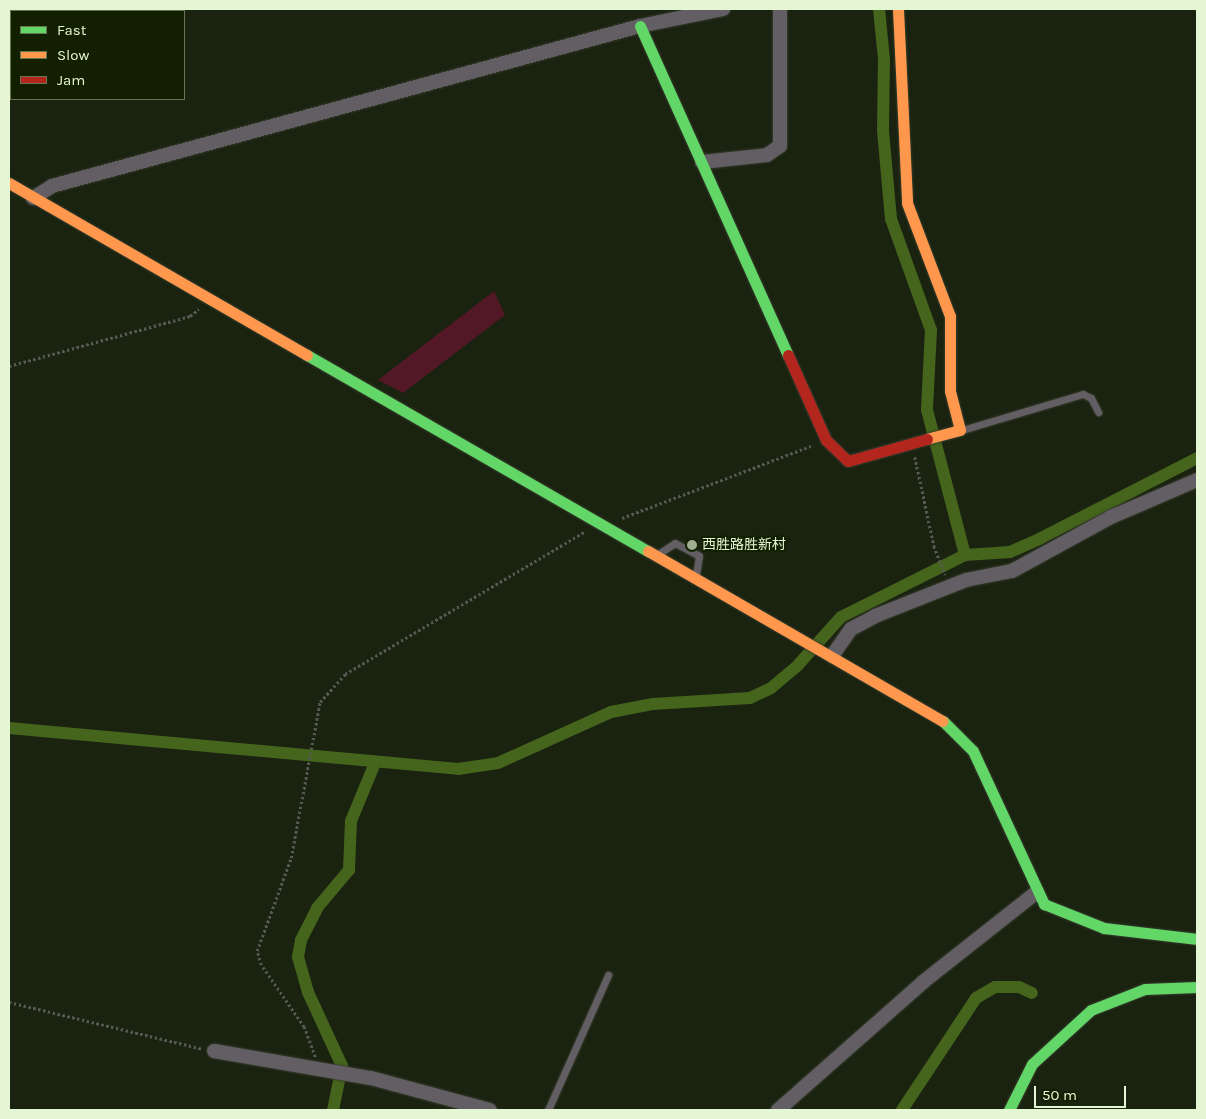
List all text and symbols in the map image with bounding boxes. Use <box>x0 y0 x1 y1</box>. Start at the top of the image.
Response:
legend <box>10 10 185 100</box>
text: Fast <box>57 21 86 39</box>
text: Slow <box>57 46 89 64</box>
text: Jam <box>57 71 85 89</box>
place label: 西胜路胜新村 <box>702 537 786 553</box>
marker: 西胜路胜新村 <box>686 539 698 551</box>
scale bar <box>1036 1076 1128 1108</box>
text: 50 m <box>1042 1086 1077 1104</box>

